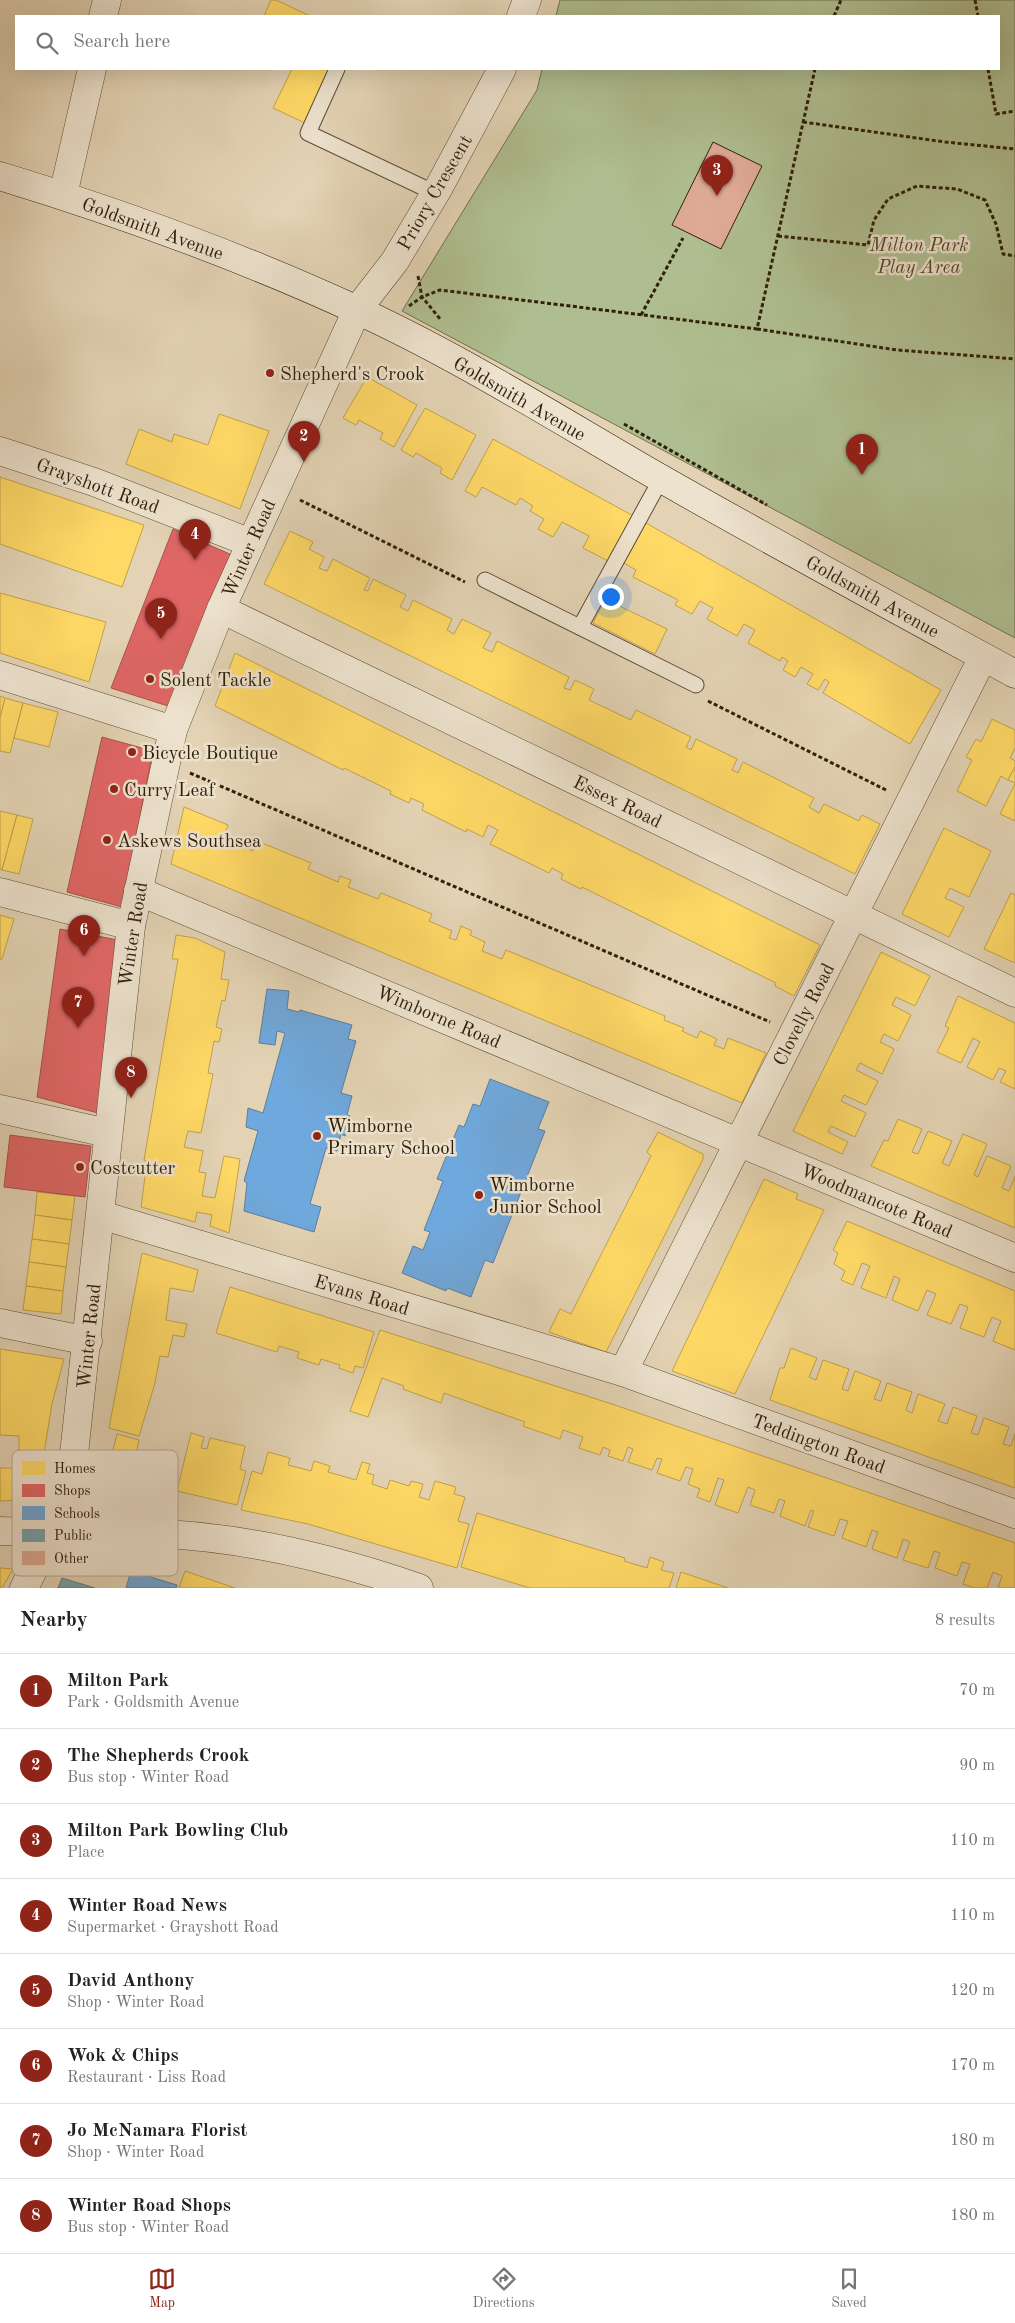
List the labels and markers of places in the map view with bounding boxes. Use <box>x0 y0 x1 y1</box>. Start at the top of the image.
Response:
pin: 3 <box>701 155 733 196</box>
place label: Shepherd's Crook <box>280 366 425 385</box>
marker: Shepherd's Crook <box>264 367 276 379</box>
pin: 2 <box>288 421 320 462</box>
pin: 1 <box>846 434 878 475</box>
pin: 4 <box>179 519 211 560</box>
pin: 5 <box>145 598 177 639</box>
place label: Solent Tackle <box>160 672 271 691</box>
marker: Solent Tackle <box>144 673 156 685</box>
place label: Bicycle Boutique <box>142 745 278 764</box>
marker: Bicycle Boutique <box>126 746 138 758</box>
place label: Curry Leaf <box>124 782 216 801</box>
marker: Curry Leaf <box>108 783 120 795</box>
place label: Askews Southsea <box>117 833 262 852</box>
marker: Askews Southsea <box>101 834 113 846</box>
pin: 6 <box>68 915 100 956</box>
pin: 7 <box>62 987 94 1028</box>
pin: 8 <box>115 1057 147 1098</box>
place label: Wimborne Primary School <box>327 1118 455 1159</box>
marker: Wimborne Primary School <box>311 1130 323 1142</box>
place label: Costcutter <box>90 1160 176 1179</box>
marker: Costcutter <box>74 1161 86 1173</box>
place label: Wimborne Junior School <box>489 1177 602 1218</box>
marker: Wimborne Junior School <box>473 1189 485 1201</box>

